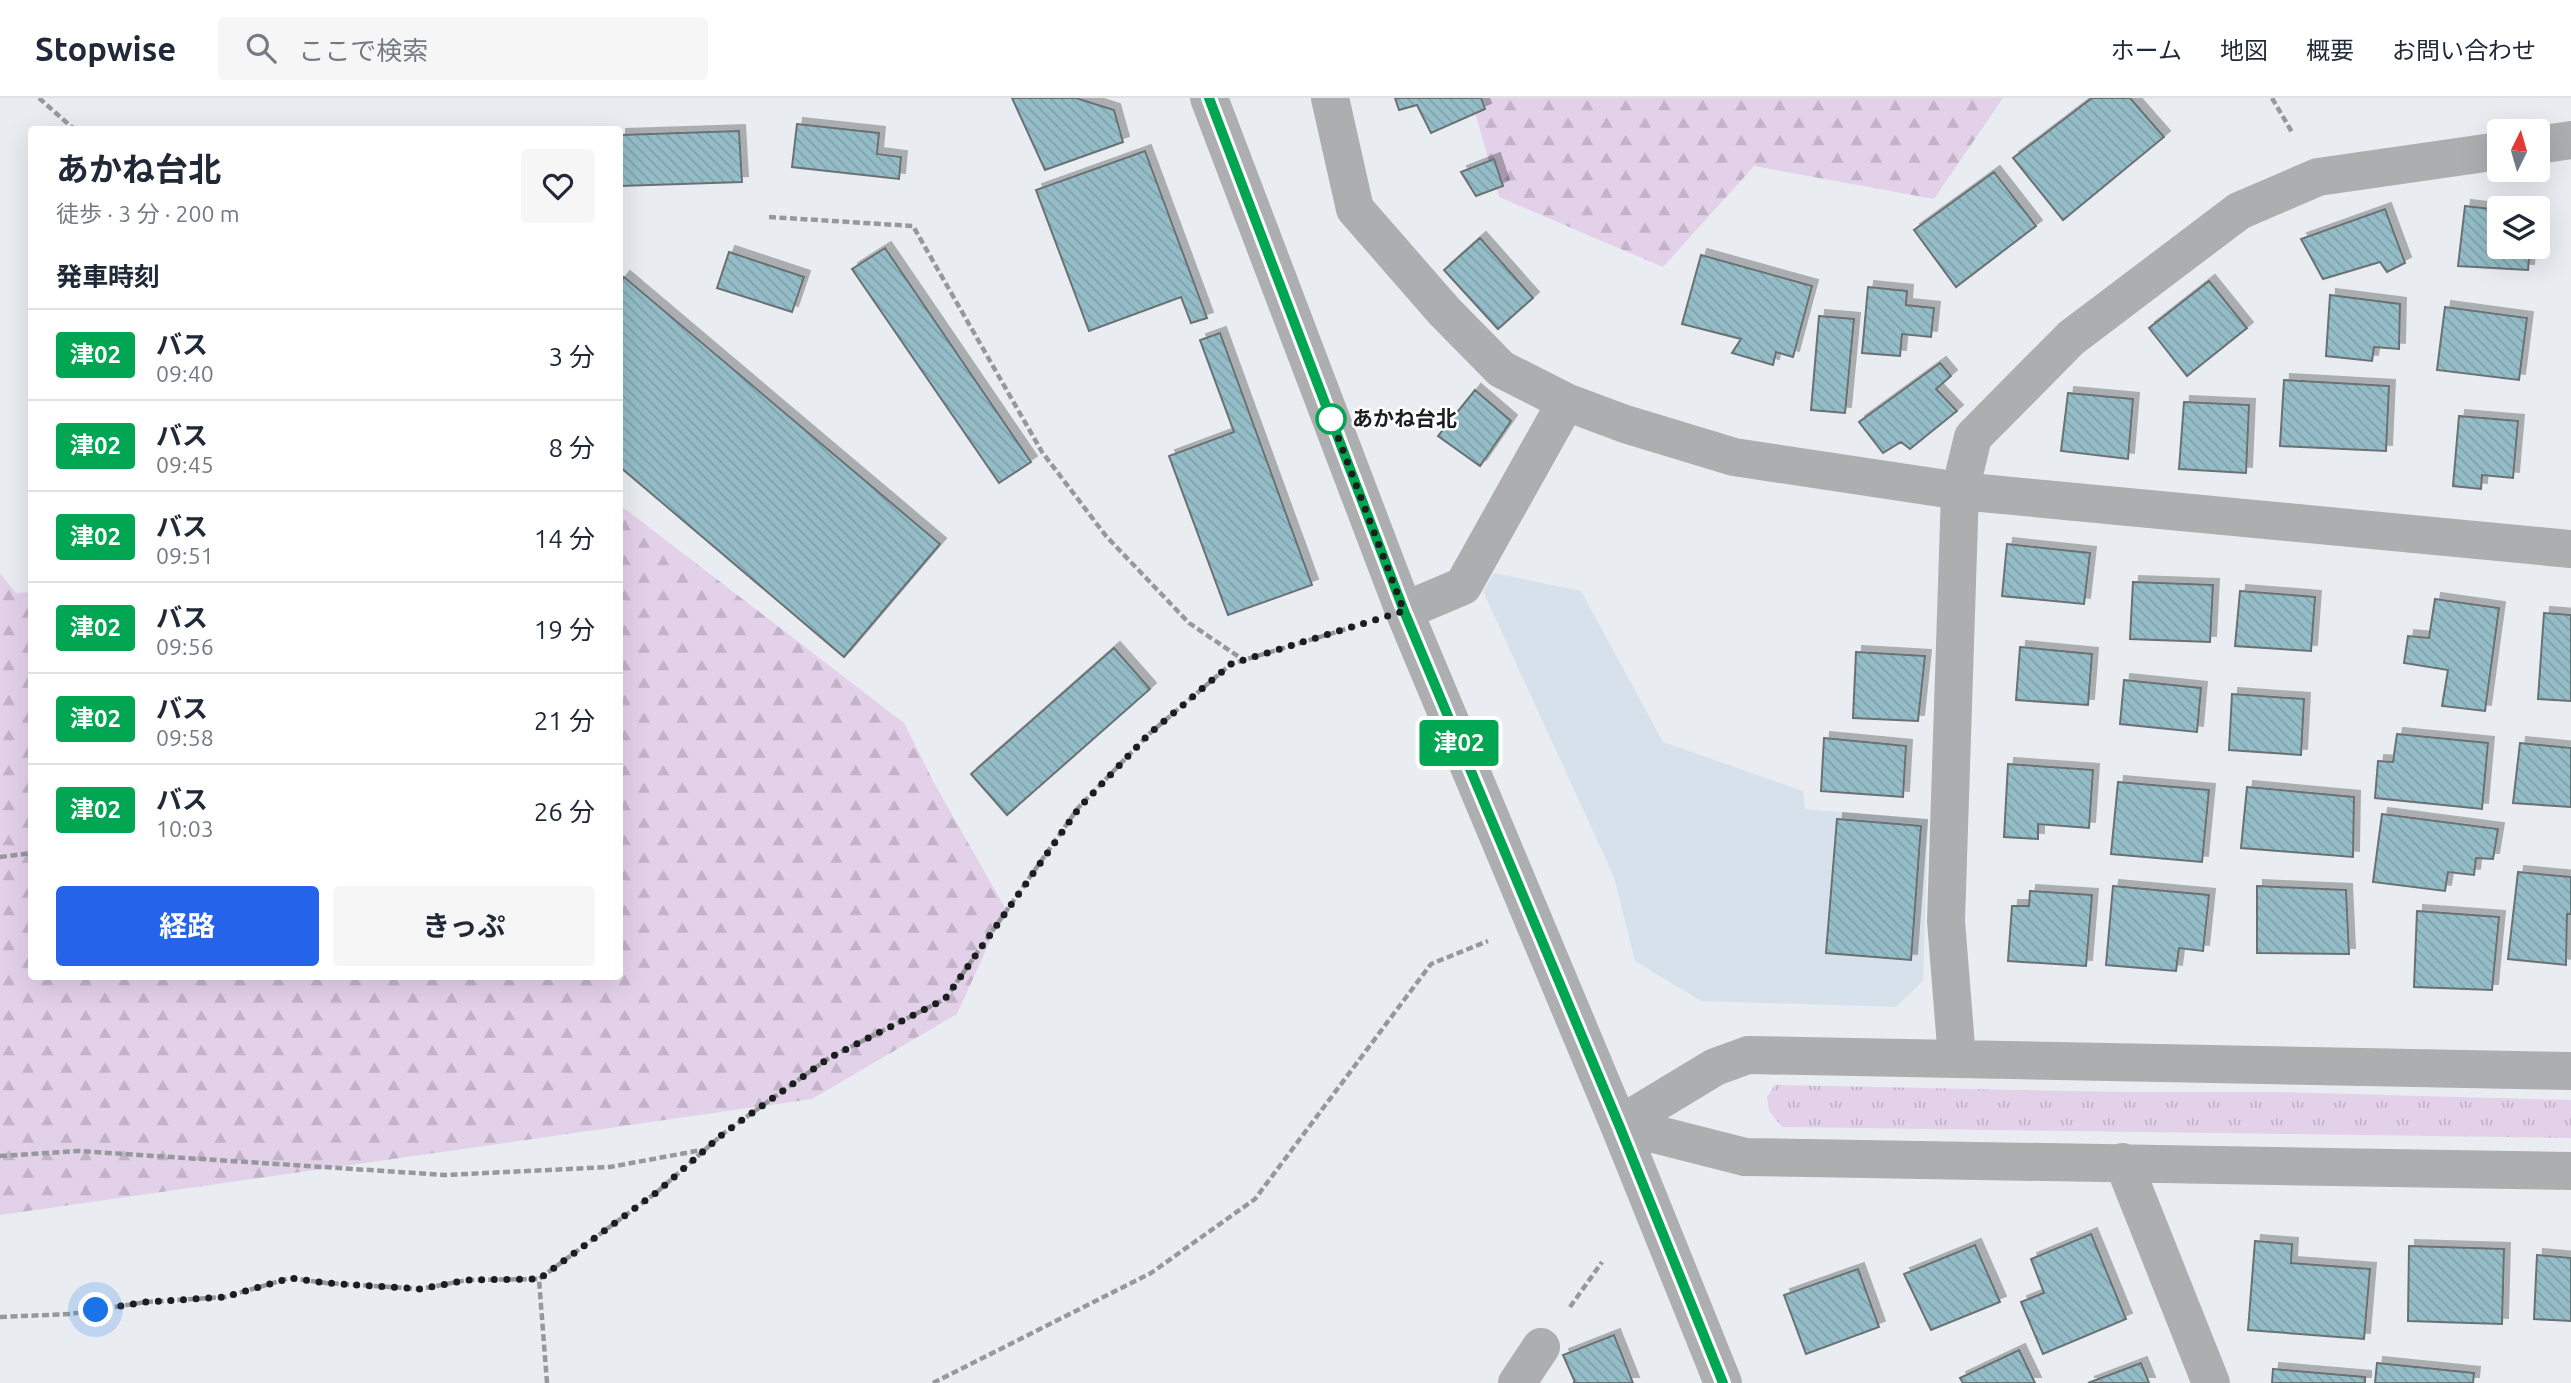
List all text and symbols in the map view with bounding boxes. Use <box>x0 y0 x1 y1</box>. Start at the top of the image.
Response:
search box <box>218 17 708 80</box>
icon: search <box>242 29 280 67</box>
text: Stopwise <box>35 30 176 67</box>
text: ここで検索 <box>298 36 428 65</box>
text: ホーム <box>2111 37 2182 64</box>
text: 地図 <box>2220 37 2268 64</box>
text: 概要 <box>2306 37 2354 64</box>
text: お問い合わせ <box>2392 37 2536 64</box>
north arrow <box>2487 119 2550 182</box>
map controls <box>2487 119 2550 259</box>
button: heart <box>521 149 595 223</box>
text: あかね台北 <box>56 150 221 187</box>
button: layers <box>2487 196 2550 259</box>
text: 徒歩 · 3 分 · 200 m <box>56 201 240 226</box>
text: 発車時刻 <box>56 262 160 291</box>
text: バス <box>156 330 208 359</box>
text: 津02 <box>70 341 121 368</box>
text: 3 分 <box>548 342 595 371</box>
text: 09:40 <box>156 361 214 386</box>
marker: あかね台北 <box>1316 404 1346 434</box>
place label: あかね台北 <box>1352 406 1457 430</box>
text: バス <box>156 421 208 450</box>
text: 津02 <box>70 432 121 459</box>
text: 8 分 <box>548 433 595 462</box>
text: 09:45 <box>156 452 214 477</box>
text: バス <box>156 512 208 541</box>
text: 津02 <box>70 523 121 550</box>
text: 14 分 <box>534 524 595 553</box>
text: 09:51 <box>156 543 214 568</box>
text: バス <box>156 603 208 632</box>
text: 津02 <box>70 614 121 641</box>
text: 19 分 <box>534 615 595 644</box>
text: 09:56 <box>156 634 214 659</box>
text: バス <box>156 694 208 723</box>
text: 津02 <box>70 705 121 732</box>
text: 21 分 <box>534 706 595 735</box>
line badge: 津02 <box>1419 720 1499 766</box>
text: 09:58 <box>156 725 214 750</box>
text: 津02 <box>1433 729 1485 756</box>
text: バス <box>156 785 208 814</box>
text: 津02 <box>70 796 121 823</box>
text: 26 分 <box>534 797 595 826</box>
text: 10:03 <box>156 816 214 841</box>
button: 経路 <box>56 886 319 966</box>
button: きっぷ <box>333 886 595 966</box>
your location <box>78 1292 113 1327</box>

